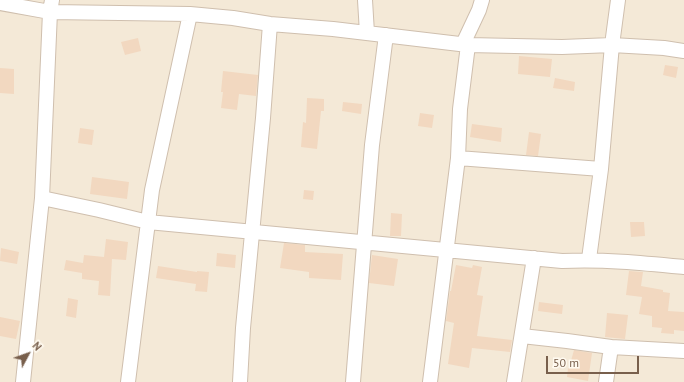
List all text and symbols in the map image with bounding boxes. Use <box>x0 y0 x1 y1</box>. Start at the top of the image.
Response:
north arrow <box>8 334 48 374</box>
text: N <box>29 339 45 353</box>
scale bar <box>548 348 641 374</box>
text: 50 m <box>553 355 579 370</box>

